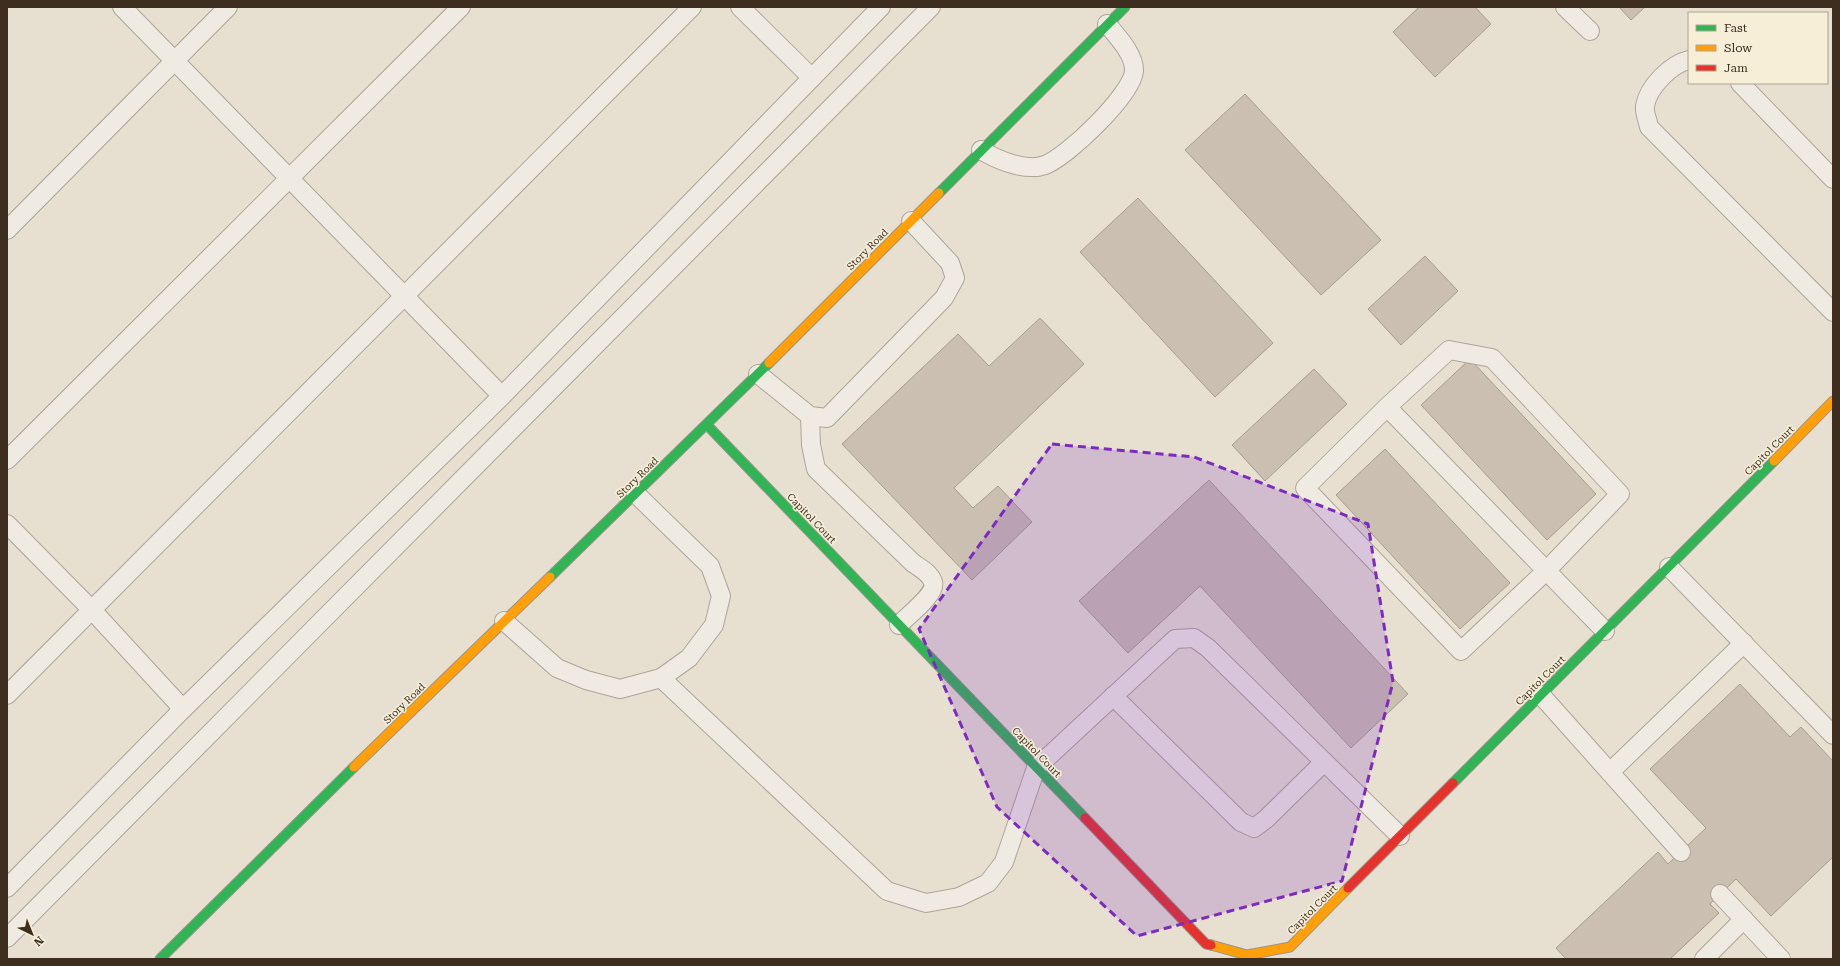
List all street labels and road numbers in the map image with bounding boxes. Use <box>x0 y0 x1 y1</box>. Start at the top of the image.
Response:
street label: Story Road <box>845 226 890 272</box>
street label: Capitol Court <box>1742 423 1797 477</box>
street label: Story Road <box>614 454 661 500</box>
street label: Capitol Court <box>785 491 838 546</box>
street label: Capitol Court <box>1513 653 1568 707</box>
street label: Story Road <box>381 680 428 726</box>
street label: Capitol Court <box>1010 725 1063 780</box>
street label: Capitol Court <box>1285 882 1340 936</box>

